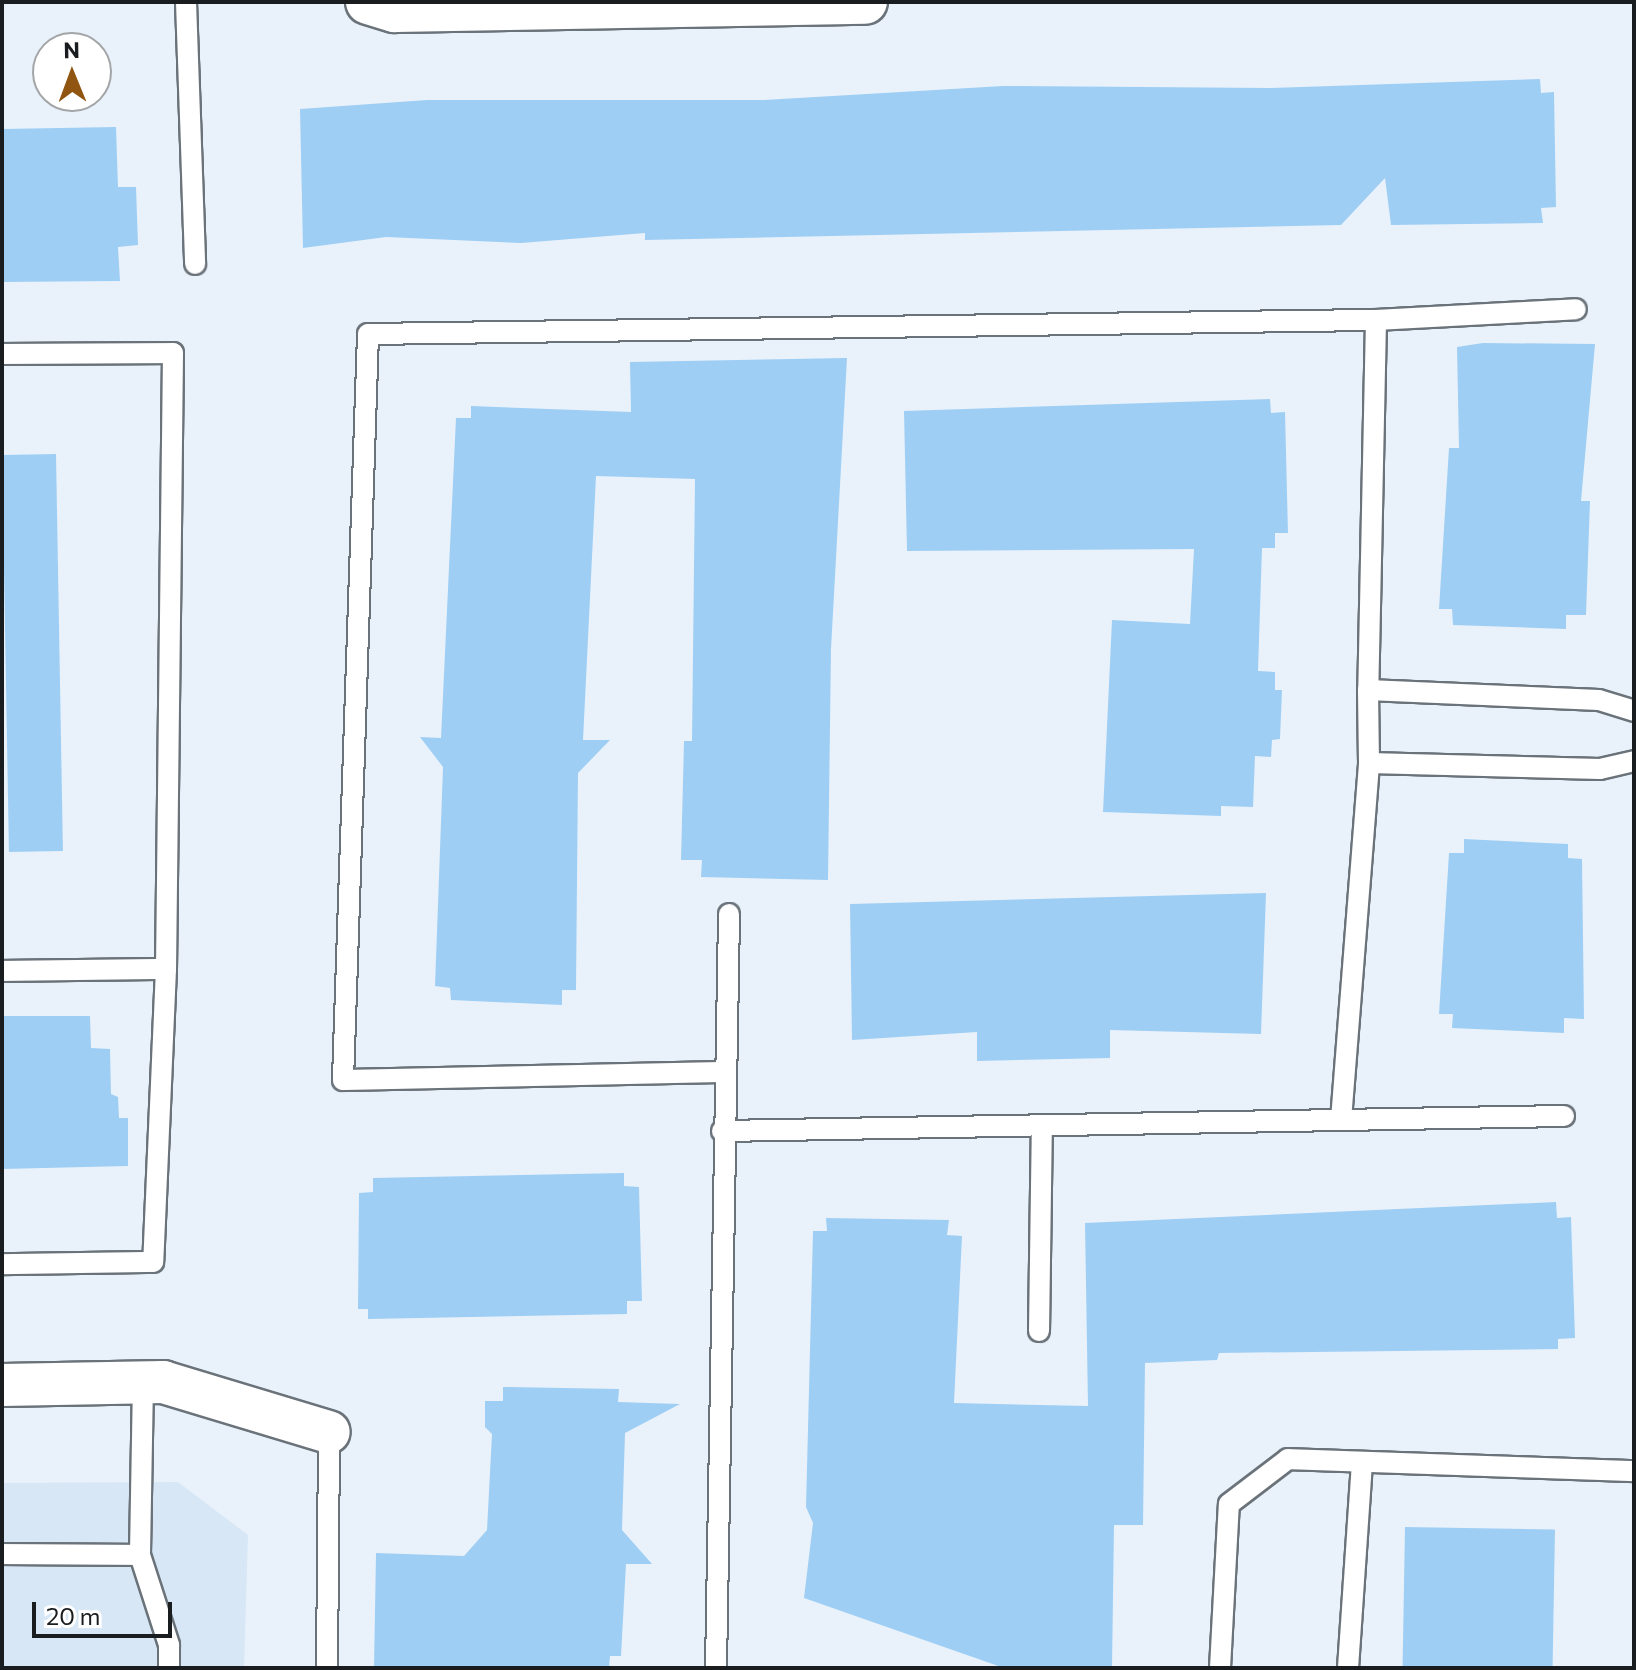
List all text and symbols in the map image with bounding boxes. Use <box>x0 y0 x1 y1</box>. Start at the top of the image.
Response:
north arrow <box>32 32 112 112</box>
text: N <box>63 36 80 63</box>
scale bar <box>36 1586 176 1636</box>
text: 20 m <box>46 1601 100 1630</box>

